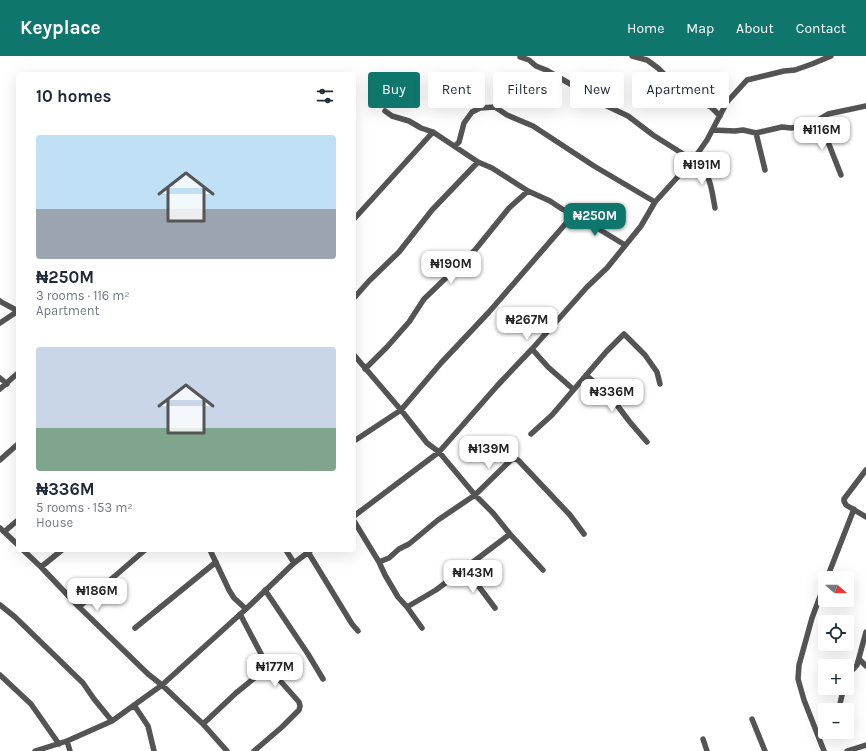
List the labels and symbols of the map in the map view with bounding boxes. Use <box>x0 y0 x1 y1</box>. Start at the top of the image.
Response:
pin: ₦116M <box>794 117 850 151</box>
pin: ₦191M <box>674 152 730 186</box>
pin: ₦250M <box>567 203 623 237</box>
pin: ₦190M <box>423 251 479 285</box>
pin: ₦267M <box>499 307 555 341</box>
pin: ₦336M <box>584 379 640 413</box>
pin: ₦139M <box>461 436 517 470</box>
pin: ₦143M <box>445 560 501 594</box>
north arrow <box>818 571 854 607</box>
pin: ₦186M <box>69 578 125 612</box>
pin: ₦177M <box>247 654 303 688</box>

